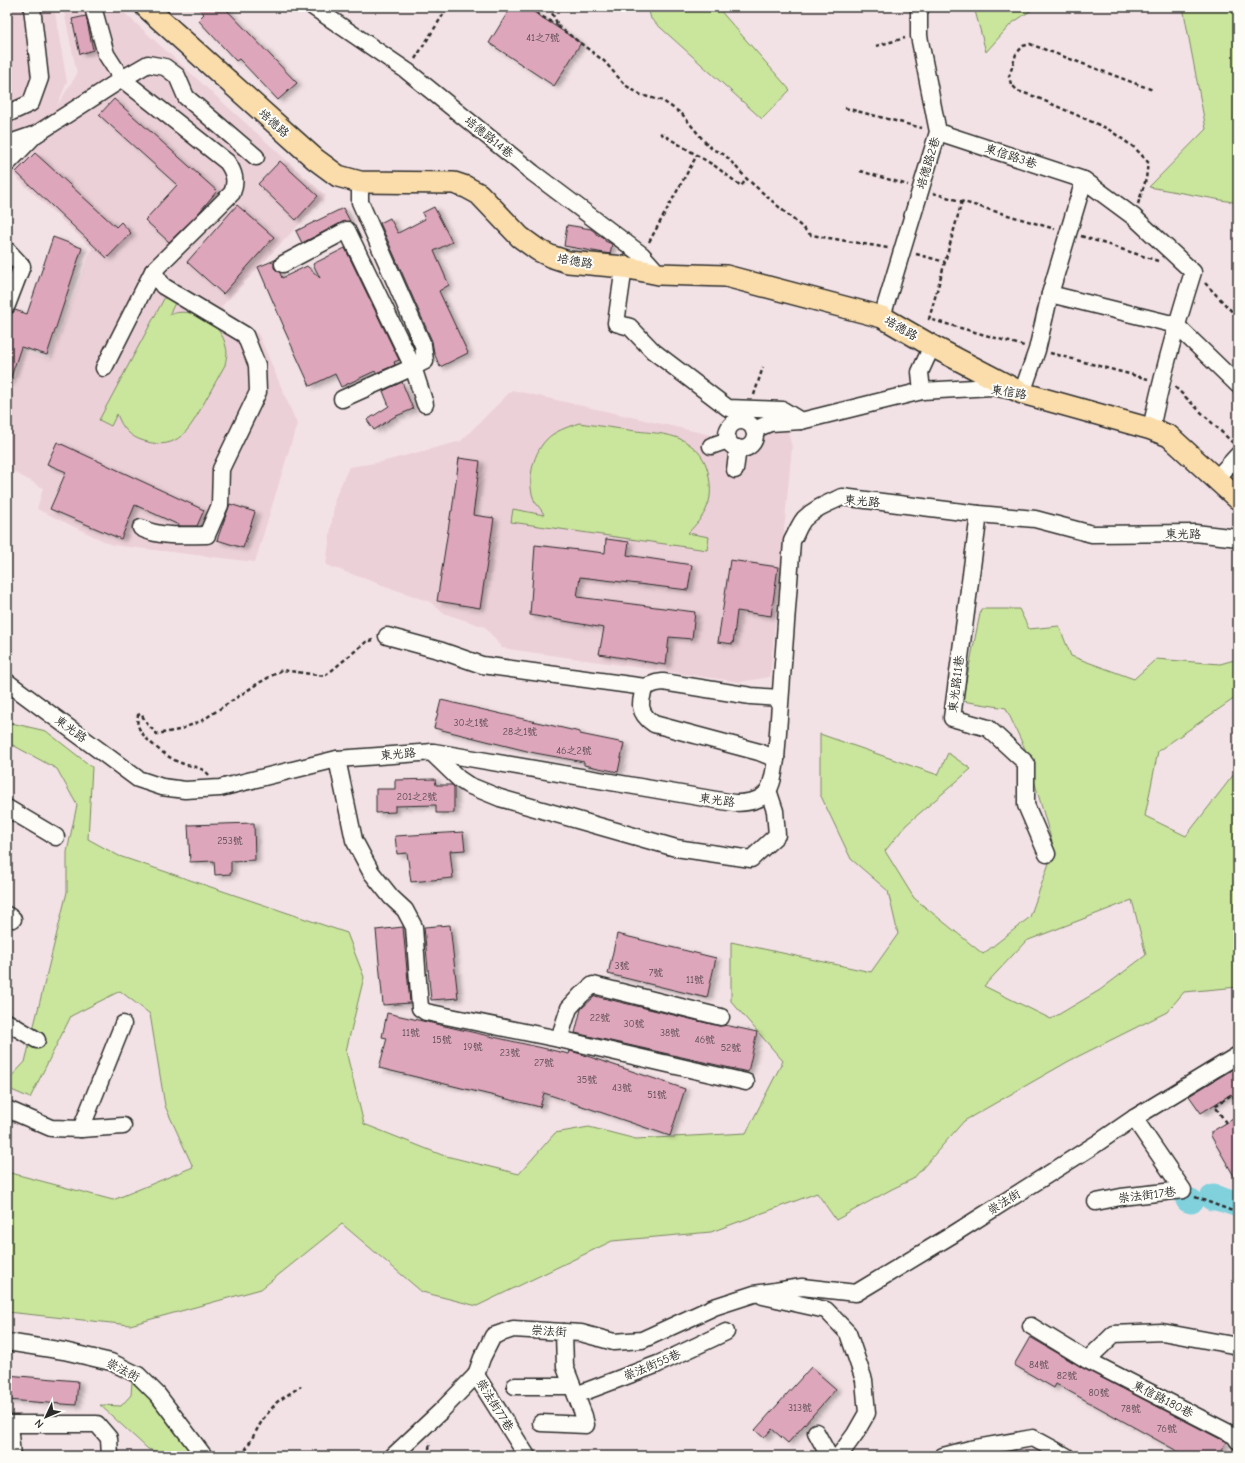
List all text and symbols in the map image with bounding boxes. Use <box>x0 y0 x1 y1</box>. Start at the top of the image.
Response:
house number: 41之7號 <box>526 32 560 44</box>
street label: 培德路 <box>256 106 292 140</box>
street label: 培德路14巷 <box>462 113 516 161</box>
street label: 培德路2巷 <box>913 135 943 191</box>
street label: 東信路3巷 <box>983 141 1039 171</box>
street label: 培德路 <box>556 251 594 271</box>
street label: 培德路 <box>882 313 920 343</box>
street label: 東信路 <box>990 382 1028 402</box>
street label: 東光路 <box>843 492 881 510</box>
street label: 東光路 <box>1165 527 1201 541</box>
street label: 東光路11巷 <box>946 655 966 713</box>
street label: 東光路 <box>52 713 90 745</box>
house number: 30之1號 <box>453 717 489 729</box>
house number: 28之1號 <box>503 726 537 738</box>
street label: 東光路 <box>379 745 417 763</box>
house number: 46之2號 <box>556 745 592 757</box>
house number: 201之2號 <box>397 791 437 803</box>
street label: 東光路 <box>698 791 736 809</box>
house number: 253號 <box>217 835 243 847</box>
house number: 3號 <box>614 960 630 972</box>
house number: 7號 <box>649 967 663 979</box>
house number: 11號 <box>686 974 704 986</box>
house number: 22號 <box>590 1012 610 1024</box>
house number: 30號 <box>623 1018 645 1030</box>
house number: 11號 <box>402 1027 420 1039</box>
house number: 38號 <box>660 1027 680 1039</box>
house number: 15號 <box>432 1034 452 1046</box>
house number: 46號 <box>695 1034 715 1046</box>
house number: 19號 <box>463 1041 483 1053</box>
house number: 52號 <box>721 1042 741 1054</box>
house number: 23號 <box>500 1047 520 1059</box>
house number: 27號 <box>534 1057 554 1069</box>
house number: 35號 <box>577 1074 597 1086</box>
house number: 43號 <box>612 1082 632 1094</box>
house number: 51號 <box>647 1089 667 1101</box>
street label: 崇法街17巷 <box>1117 1184 1177 1206</box>
street label: 崇法街 <box>985 1187 1023 1217</box>
street label: 崇法街 <box>531 1323 567 1339</box>
street label: 崇法街55巷 <box>621 1347 683 1383</box>
street label: 崇法街 <box>104 1356 142 1384</box>
house number: 84號 <box>1029 1359 1049 1371</box>
house number: 82號 <box>1057 1370 1077 1382</box>
street label: 崇法街77巷 <box>473 1376 517 1434</box>
street label: 東信路180巷 <box>1130 1378 1196 1420</box>
house number: 80號 <box>1088 1387 1110 1399</box>
north arrow <box>26 1397 66 1437</box>
house number: 313號 <box>788 1402 812 1414</box>
house number: 78號 <box>1121 1403 1141 1415</box>
text: N <box>32 1416 46 1431</box>
house number: 76號 <box>1157 1423 1177 1435</box>

